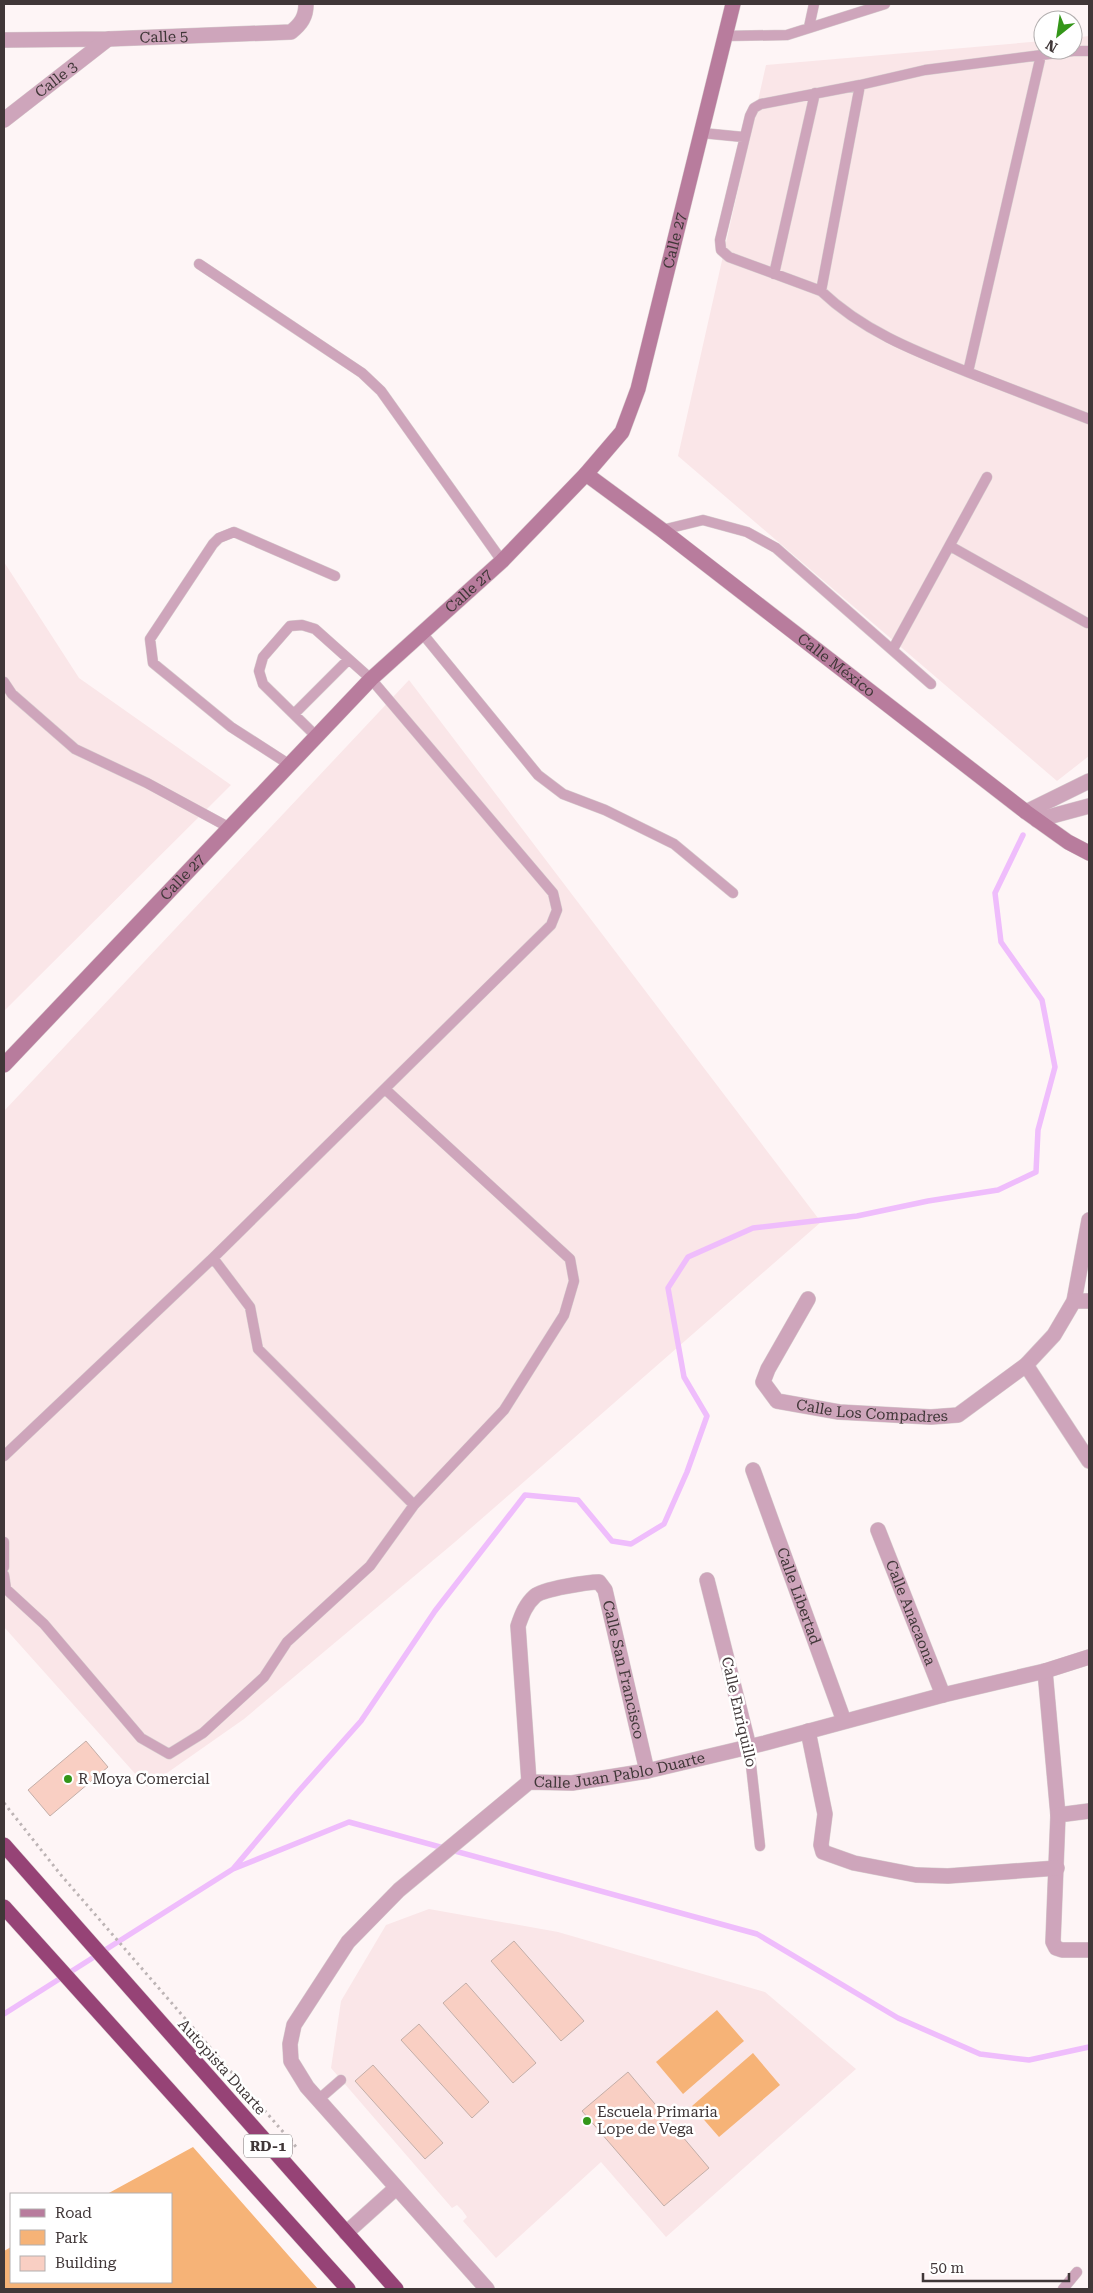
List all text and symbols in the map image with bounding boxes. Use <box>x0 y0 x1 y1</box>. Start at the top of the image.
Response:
north arrow <box>1033 10 1083 60</box>
street label: Calle 5 <box>139 27 189 47</box>
text: N <box>1043 37 1060 56</box>
street label: Calle 3 <box>31 57 81 101</box>
street label: Calle 27 <box>659 211 690 270</box>
street label: Calle 27 <box>441 565 496 617</box>
street label: Calle México <box>794 629 879 701</box>
street label: Calle 27 <box>156 850 209 904</box>
street label: Calle Los Compadres <box>795 1396 948 1426</box>
street label: Calle Libertad <box>773 1545 825 1647</box>
street label: Calle Anacaona <box>882 1557 939 1668</box>
street label: Calle San Francisco <box>599 1598 648 1741</box>
street label: Calle Enriquillo <box>718 1655 760 1769</box>
street label: Calle Juan Pablo Duarte <box>534 1749 707 1792</box>
place label: R Moya Comercial <box>78 1770 210 1788</box>
marker: R Moya Comercial <box>62 1773 74 1785</box>
street label: Autopista Duarte <box>174 2015 270 2119</box>
place label: Escuela Primaria Lope de Vega <box>597 2103 718 2138</box>
marker: Escuela Primaria Lope de Vega <box>581 2115 593 2127</box>
road number: RD-1 <box>244 2134 292 2158</box>
legend <box>10 2193 172 2283</box>
text: Road <box>55 2204 92 2222</box>
text: Park <box>55 2229 89 2247</box>
scale bar <box>923 2250 1069 2282</box>
text: Building <box>55 2254 117 2272</box>
text: 50 m <box>930 2259 965 2277</box>

